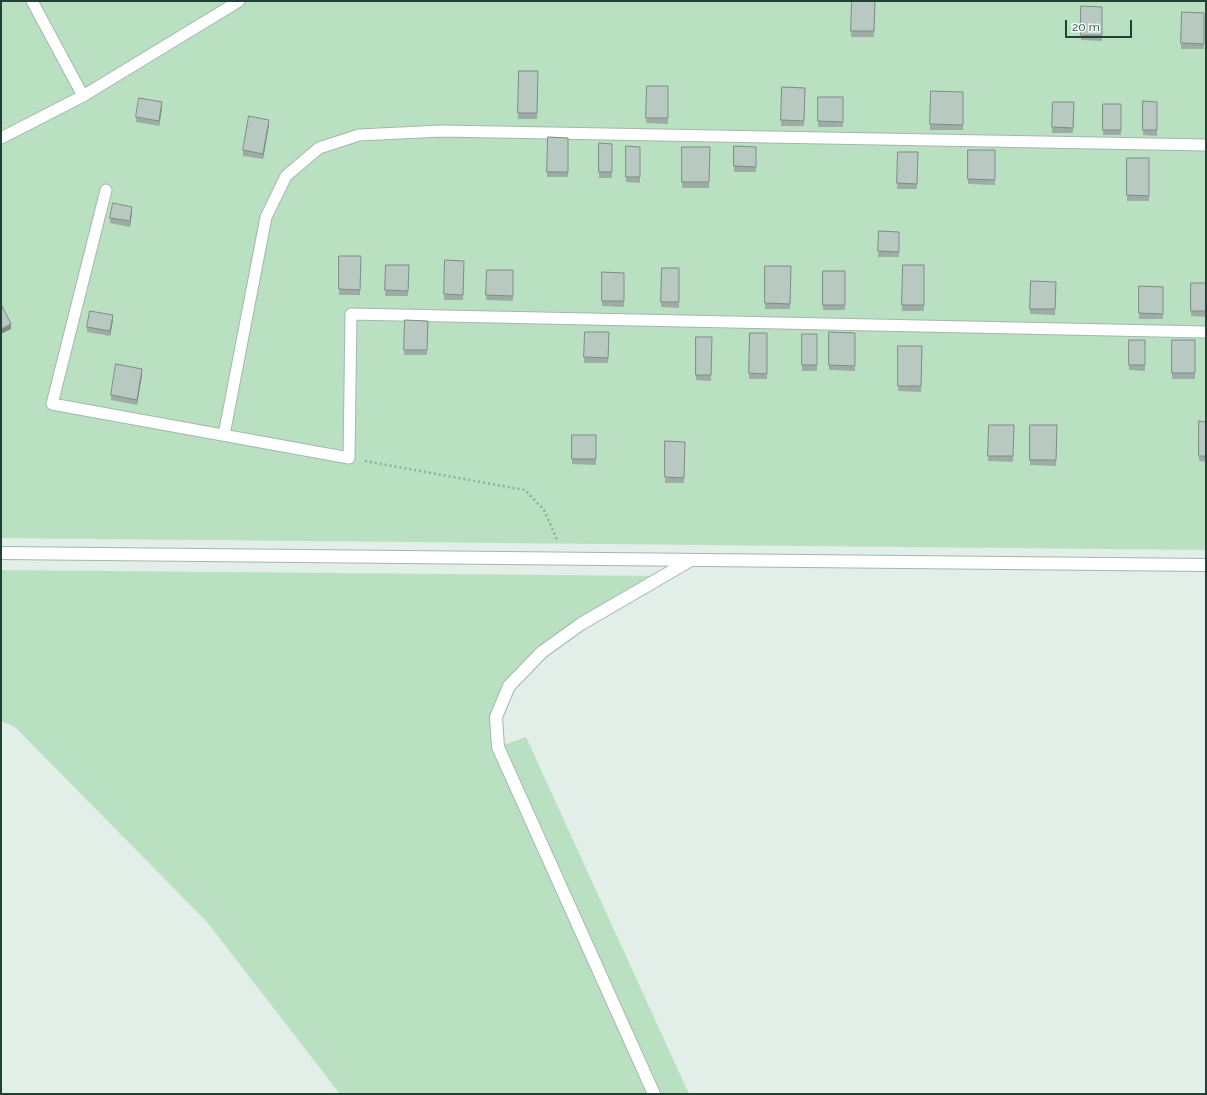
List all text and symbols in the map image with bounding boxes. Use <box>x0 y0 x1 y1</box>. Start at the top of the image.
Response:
scale bar <box>1067 12 1134 38</box>
text: 20 m <box>1072 20 1100 34</box>

